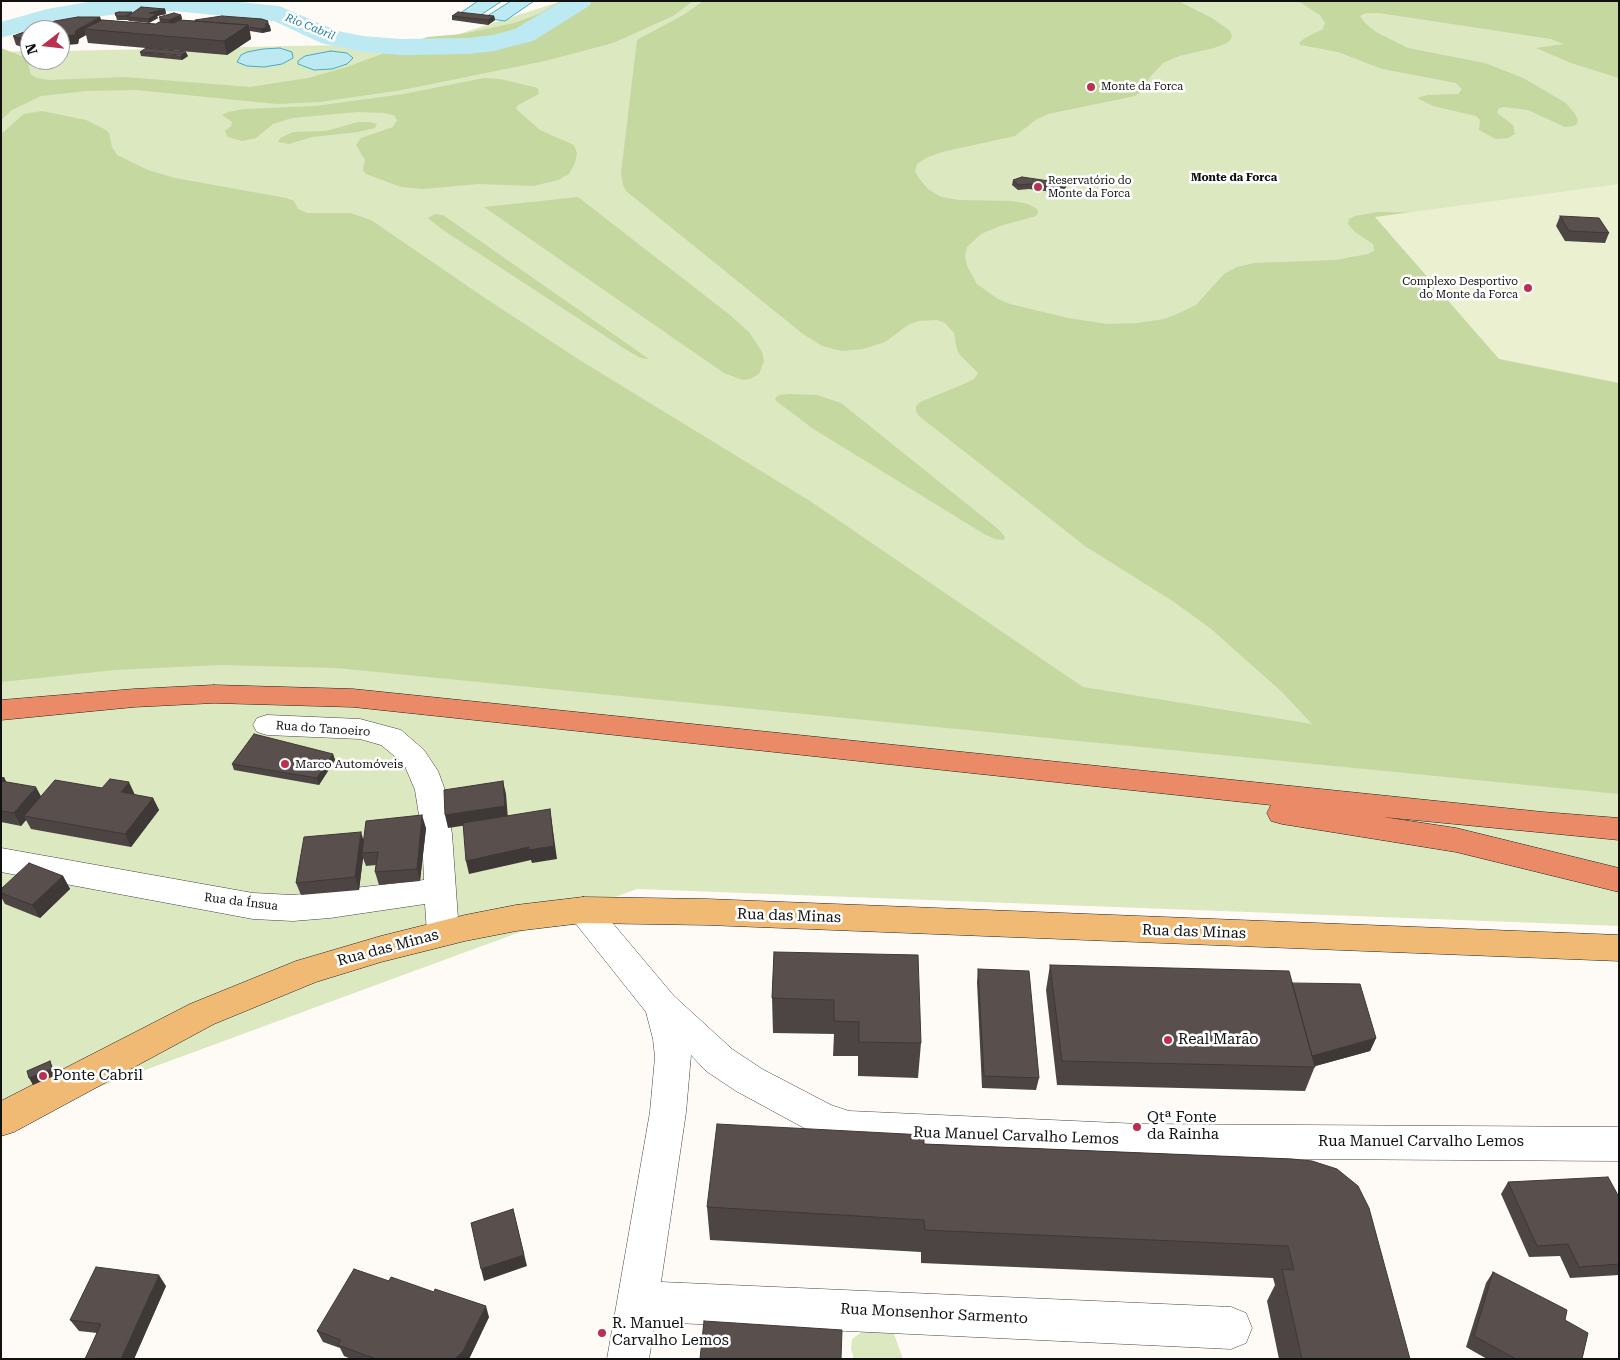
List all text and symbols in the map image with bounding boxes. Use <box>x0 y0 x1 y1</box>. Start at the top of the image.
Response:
water label: Rio Cabril <box>283 11 337 43</box>
north arrow <box>20 20 70 70</box>
text: N <box>22 41 41 56</box>
place label: Monte da Forca <box>1101 80 1183 94</box>
marker: Monte da Forca <box>1085 81 1097 93</box>
district label: Monte da Forca <box>1191 171 1277 185</box>
place label: Reservatório do Monte da Forca <box>1048 174 1132 200</box>
marker: Reservatório do Monte da Forca <box>1032 181 1044 193</box>
place label: Complexo Desportivo do Monte da Forca <box>1402 275 1518 301</box>
marker: Complexo Desportivo do Monte da Forca <box>1522 282 1534 294</box>
street label: Rua do Tanoeiro <box>275 719 371 739</box>
place label: Marco Automóveis <box>295 757 403 771</box>
marker: Marco Automóveis <box>279 758 291 770</box>
street label: Rua da Ínsua <box>203 890 279 914</box>
street label: Rua das Minas <box>737 905 841 927</box>
street label: Rua das Minas <box>1142 921 1246 943</box>
street label: Rua das Minas <box>335 926 441 970</box>
place label: Real Marão <box>1178 1031 1258 1049</box>
marker: Real Marão <box>1162 1034 1174 1046</box>
place label: Ponte Cabril <box>53 1067 143 1085</box>
marker: Ponte Cabril <box>37 1070 49 1082</box>
place label: Qtª Fonte da Rainha <box>1147 1109 1219 1144</box>
marker: Qtª Fonte da Rainha <box>1131 1121 1143 1133</box>
street label: Rua Manuel Carvalho Lemos <box>913 1123 1119 1149</box>
street label: Rua Manuel Carvalho Lemos <box>1318 1133 1524 1151</box>
street label: Rua Monsenhor Sarmento <box>840 1300 1028 1328</box>
place label: R. Manuel Carvalho Lemos <box>612 1315 729 1350</box>
marker: R. Manuel Carvalho Lemos <box>596 1327 608 1339</box>

